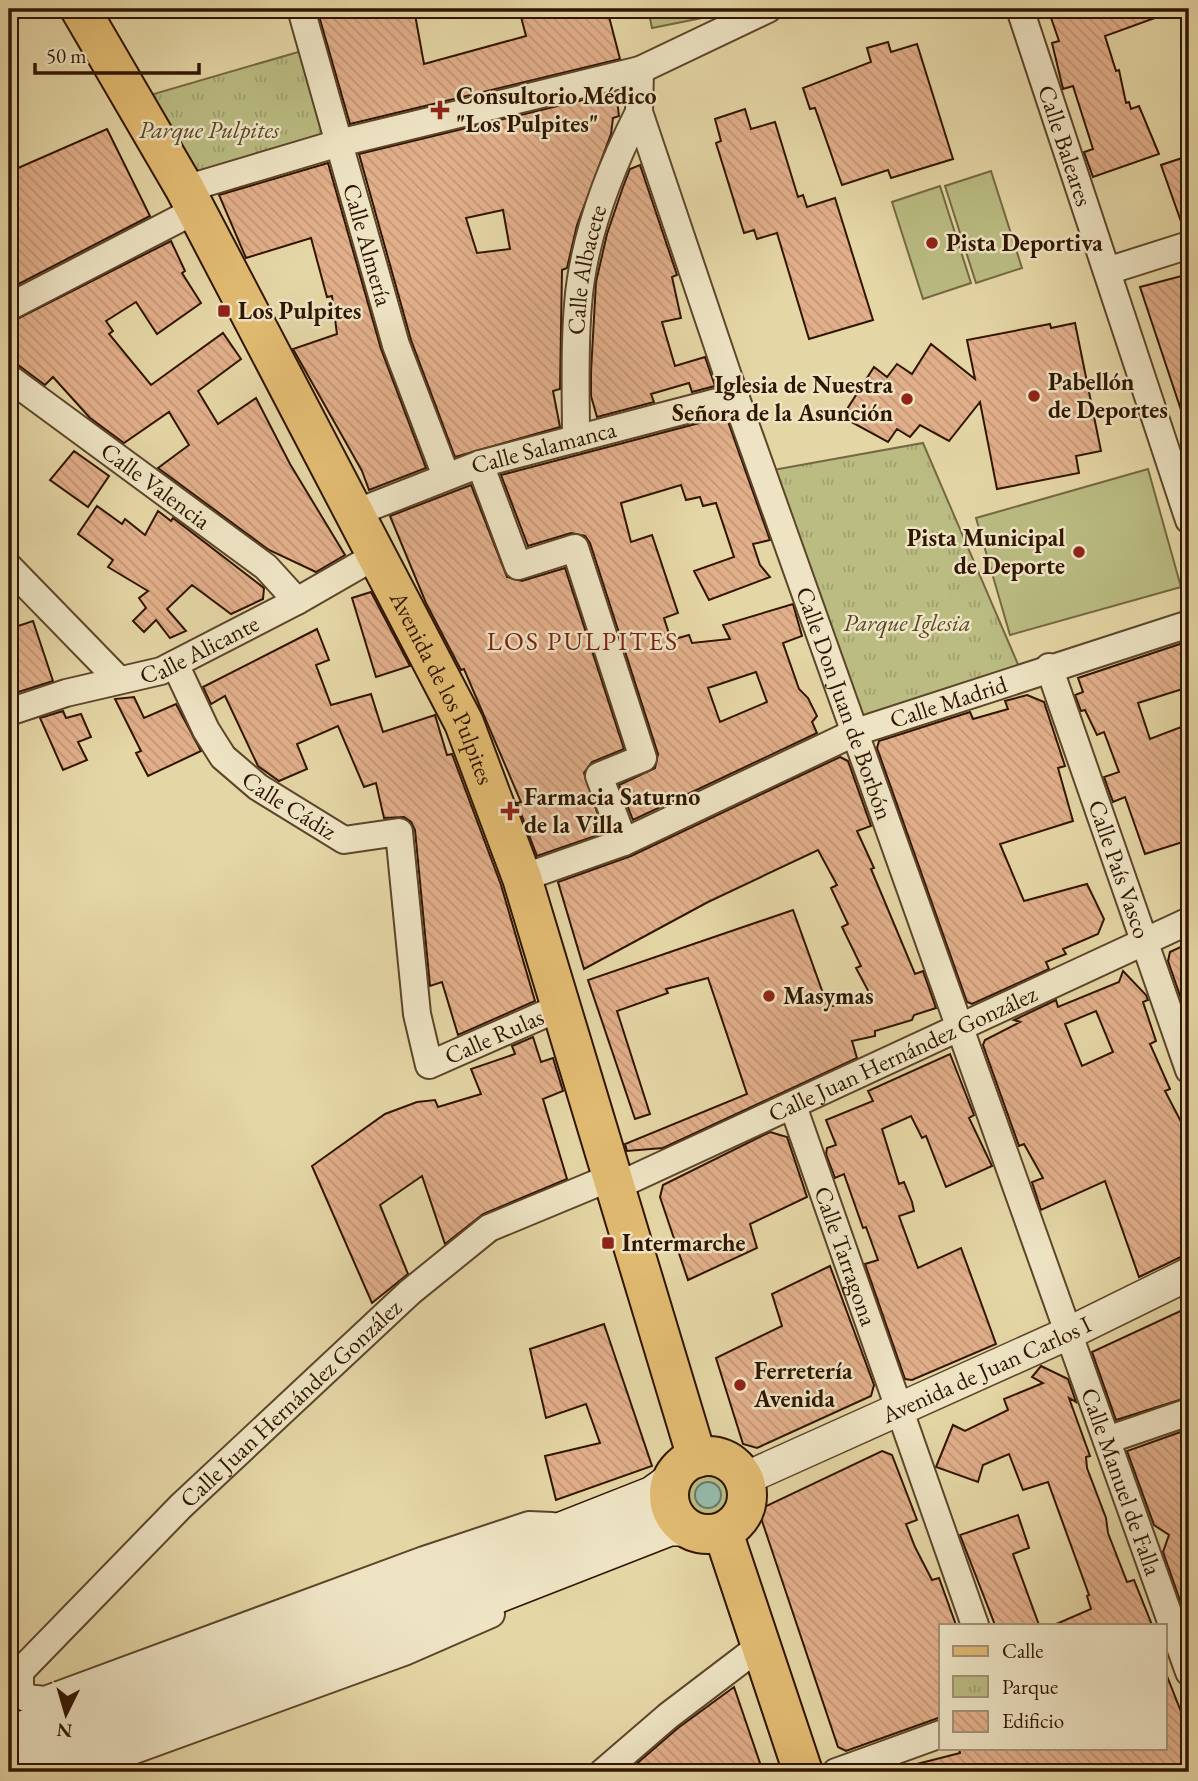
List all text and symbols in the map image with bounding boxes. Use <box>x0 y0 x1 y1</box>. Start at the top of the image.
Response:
scale bar <box>35 32 200 76</box>
text: 50 m <box>46 42 87 69</box>
place label: Consultorio Médico "Los Pulpites" <box>456 80 657 139</box>
street label: Calle Baleares <box>1031 81 1100 210</box>
marker: Consultorio Médico "Los Pulpites" <box>430 100 450 120</box>
park label: Parque Pulpites <box>139 114 280 146</box>
street label: Calle Almería <box>336 180 400 310</box>
street label: Calle Albacete <box>560 201 613 336</box>
place label: Pista Deportiva <box>946 227 1103 258</box>
marker: Pista Deportiva <box>924 235 940 251</box>
place label: Los Pulpites <box>238 295 361 326</box>
marker: Los Pulpites <box>216 303 232 319</box>
place label: Pabellón de Deportes <box>1048 366 1168 425</box>
place label: Iglesia de Nuestra Señora de la Asunción <box>672 369 893 428</box>
marker: Pabellón de Deportes <box>1026 388 1042 404</box>
marker: Iglesia de Nuestra Señora de la Asunción <box>899 391 915 407</box>
street label: Calle Salamanca <box>468 413 620 481</box>
street label: Calle Valencia <box>95 435 217 536</box>
place label: Pista Municipal de Deporte <box>907 522 1065 581</box>
marker: Pista Municipal de Deporte <box>1071 544 1087 560</box>
street label: Calle Don Juan de Borbón <box>789 582 901 824</box>
street label: Avenida de los Pulpites <box>383 585 502 789</box>
street label: Calle Alicante <box>137 607 264 690</box>
park label: Parque Iglesia <box>843 607 971 639</box>
district label: LOS PULPITES <box>487 624 679 658</box>
street label: Calle Madrid <box>886 668 1011 735</box>
street label: Calle Cádiz <box>235 764 342 847</box>
place label: Farmacia Saturno de la Villa <box>524 781 700 840</box>
street label: Calle País Vasco <box>1081 796 1158 943</box>
marker: Farmacia Saturno de la Villa <box>502 803 518 819</box>
street label: Calle Juan Hernández González <box>763 978 1042 1129</box>
place label: Masymas <box>783 980 874 1012</box>
marker: Masymas <box>761 988 777 1004</box>
street label: Calle Rulas <box>440 1001 548 1071</box>
street label: Calle Tarragona <box>807 1182 885 1330</box>
place label: Intermarche <box>622 1227 745 1258</box>
marker: Intermarche <box>600 1235 616 1251</box>
street label: Calle Juan Hernández González <box>173 1292 408 1514</box>
street label: Avenida de Juan Carlos I <box>876 1308 1096 1430</box>
place label: Ferretería Avenida <box>753 1355 853 1414</box>
marker: Ferretería Avenida <box>732 1377 748 1393</box>
street label: Calle Manuel de Falla <box>1074 1383 1169 1580</box>
legend <box>939 1624 1166 1750</box>
text: Calle <box>1002 1637 1044 1664</box>
text: Parque <box>1002 1673 1058 1700</box>
north arrow <box>32 1680 102 1750</box>
text: Edificio <box>1002 1707 1064 1734</box>
text: N <box>55 1717 73 1744</box>

